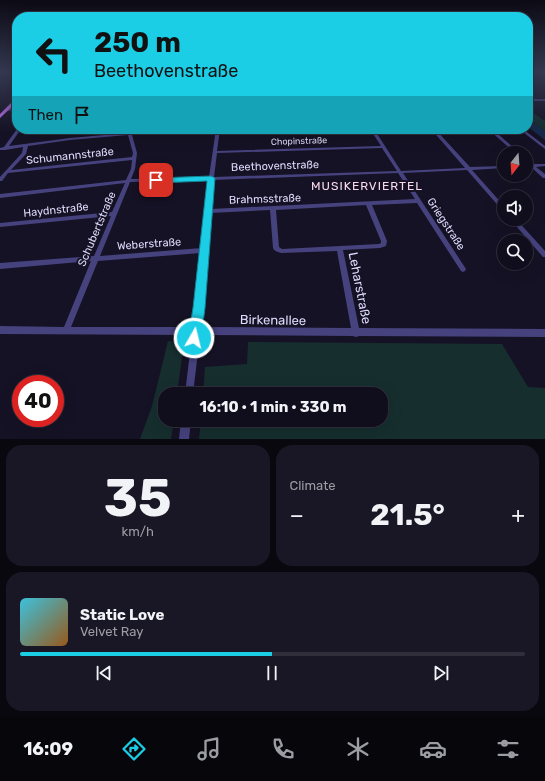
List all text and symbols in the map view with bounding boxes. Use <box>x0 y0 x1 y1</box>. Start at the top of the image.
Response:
text: 250 m <box>94 26 181 59</box>
icon: left <box>28 28 80 80</box>
text: Beethovenstraße <box>94 60 238 82</box>
icon: arrive <box>71 104 93 126</box>
text: Then <box>28 106 63 124</box>
street label: Chopinstraße <box>271 135 327 147</box>
street label: Schumannstraße <box>25 145 115 167</box>
north arrow <box>497 146 533 182</box>
map controls <box>497 146 533 270</box>
street label: Beethovenstraße <box>231 158 319 174</box>
pin <box>139 163 173 197</box>
icon: arrive <box>145 169 167 191</box>
district label: MUSIKERVIERTEL <box>311 179 423 193</box>
street label: Schubertstraße <box>75 190 119 268</box>
button: sound <box>497 190 533 226</box>
street label: Brahmsstraße <box>229 191 301 207</box>
street label: Griegstraße <box>424 195 468 253</box>
street label: Haydnstraße <box>23 200 89 220</box>
button: search <box>497 234 533 270</box>
street label: Weberstraße <box>116 235 182 253</box>
street label: Leharstraße <box>346 251 374 325</box>
street label: Birkenallee <box>240 312 306 328</box>
position arrow <box>173 317 215 359</box>
speed limit sign: 40 <box>12 375 64 427</box>
text: 16:10 · 1 min · 330 m <box>199 398 347 416</box>
text: 35 <box>104 467 172 529</box>
text: Climate <box>290 478 336 493</box>
text: 21.5° <box>370 497 445 533</box>
text: − <box>290 502 304 529</box>
text: + <box>511 502 525 529</box>
text: km/h <box>122 524 154 539</box>
text: Static Love <box>80 606 164 624</box>
text: Velvet Ray <box>80 624 143 639</box>
icon: previous <box>93 662 115 684</box>
icon: pause <box>261 662 283 684</box>
icon: next <box>430 662 452 684</box>
icon: directions <box>120 735 148 763</box>
icon: music <box>195 735 223 763</box>
icon: phone <box>269 735 297 763</box>
icon: climate <box>344 735 372 763</box>
icon: car <box>419 735 447 763</box>
icon: filters <box>494 735 522 763</box>
text: 16:09 <box>23 738 73 760</box>

